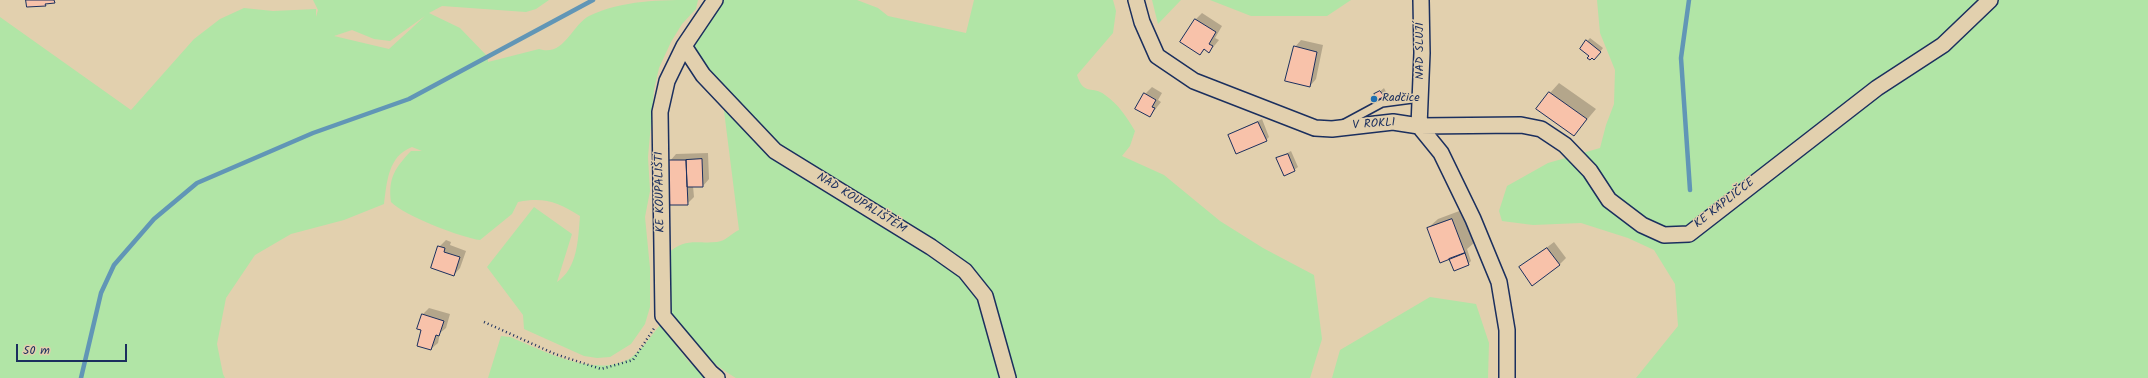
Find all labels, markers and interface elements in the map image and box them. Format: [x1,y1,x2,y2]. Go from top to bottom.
street label: NAD SLUJÍ [1414,22,1428,80]
place label: Radčice [1382,92,1420,106]
marker: Radčice [1369,94,1379,104]
street label: V ROKLI [1352,116,1396,134]
street label: KE KOUPALIŠTI [653,151,669,233]
street label: NAD KOUPALIŠTĚM [814,171,908,237]
street label: KE KAPLIČCE [1692,176,1758,232]
scale bar [18,336,129,362]
text: 50 m [23,341,50,360]

